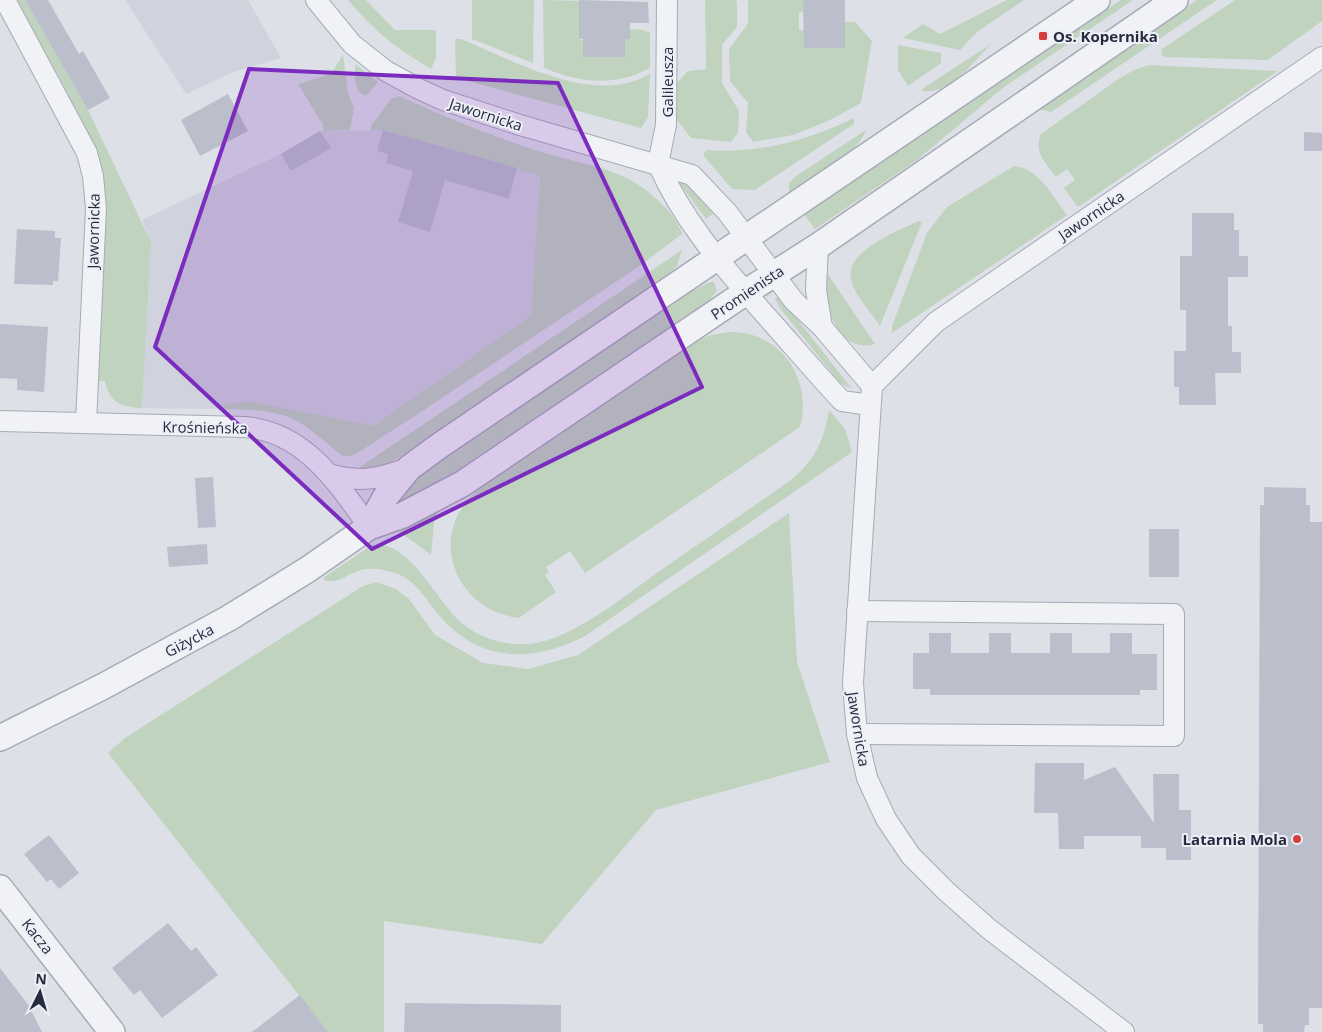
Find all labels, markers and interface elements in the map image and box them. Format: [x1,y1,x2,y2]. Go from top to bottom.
place label: Os. Kopernika [1053,26,1158,46]
marker: Os. Kopernika [1037,30,1049,42]
street label: Galileusza [657,47,677,117]
street label: Jawornicka [445,92,525,135]
street label: Jawornicka [1052,186,1128,246]
street label: Jawornicka [82,193,104,271]
street label: Promienista [707,260,787,324]
street label: Krośnieńska [162,416,248,438]
street label: Giżycka [161,619,217,661]
street label: Jawornicka [843,688,875,768]
place label: Latarnia Mola [1183,829,1287,849]
marker: Latarnia Mola [1291,833,1303,845]
street label: Kacza [18,914,58,958]
north arrow [15,967,65,1017]
text: N [35,969,48,989]

